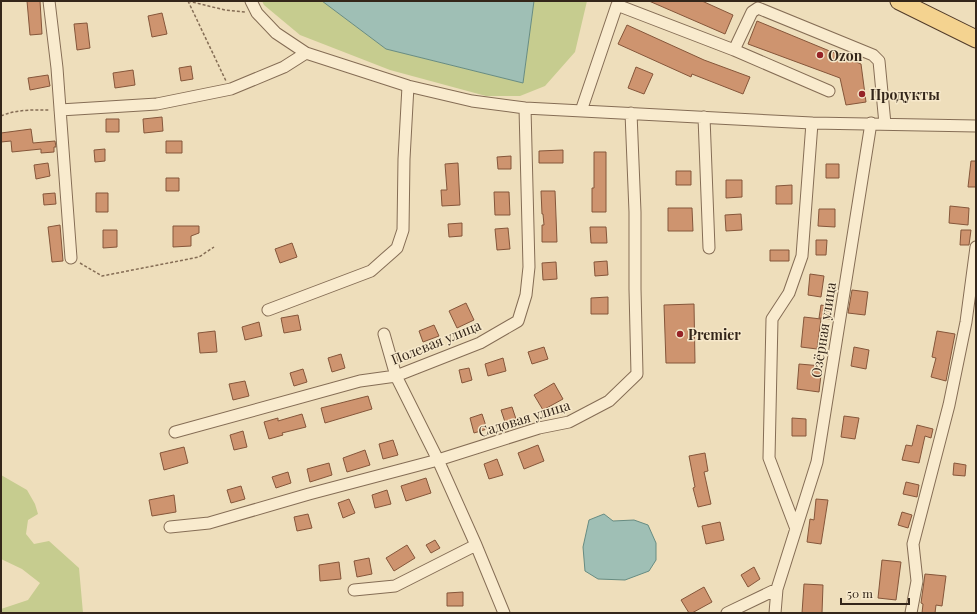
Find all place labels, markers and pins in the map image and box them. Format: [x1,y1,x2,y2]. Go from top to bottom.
place label: Ozon [828,46,863,65]
marker: Ozon [815,50,825,60]
place label: Продукты [870,85,940,104]
marker: Продукты [857,89,867,99]
place label: Premier [688,325,741,344]
marker: Premier [675,329,685,339]

